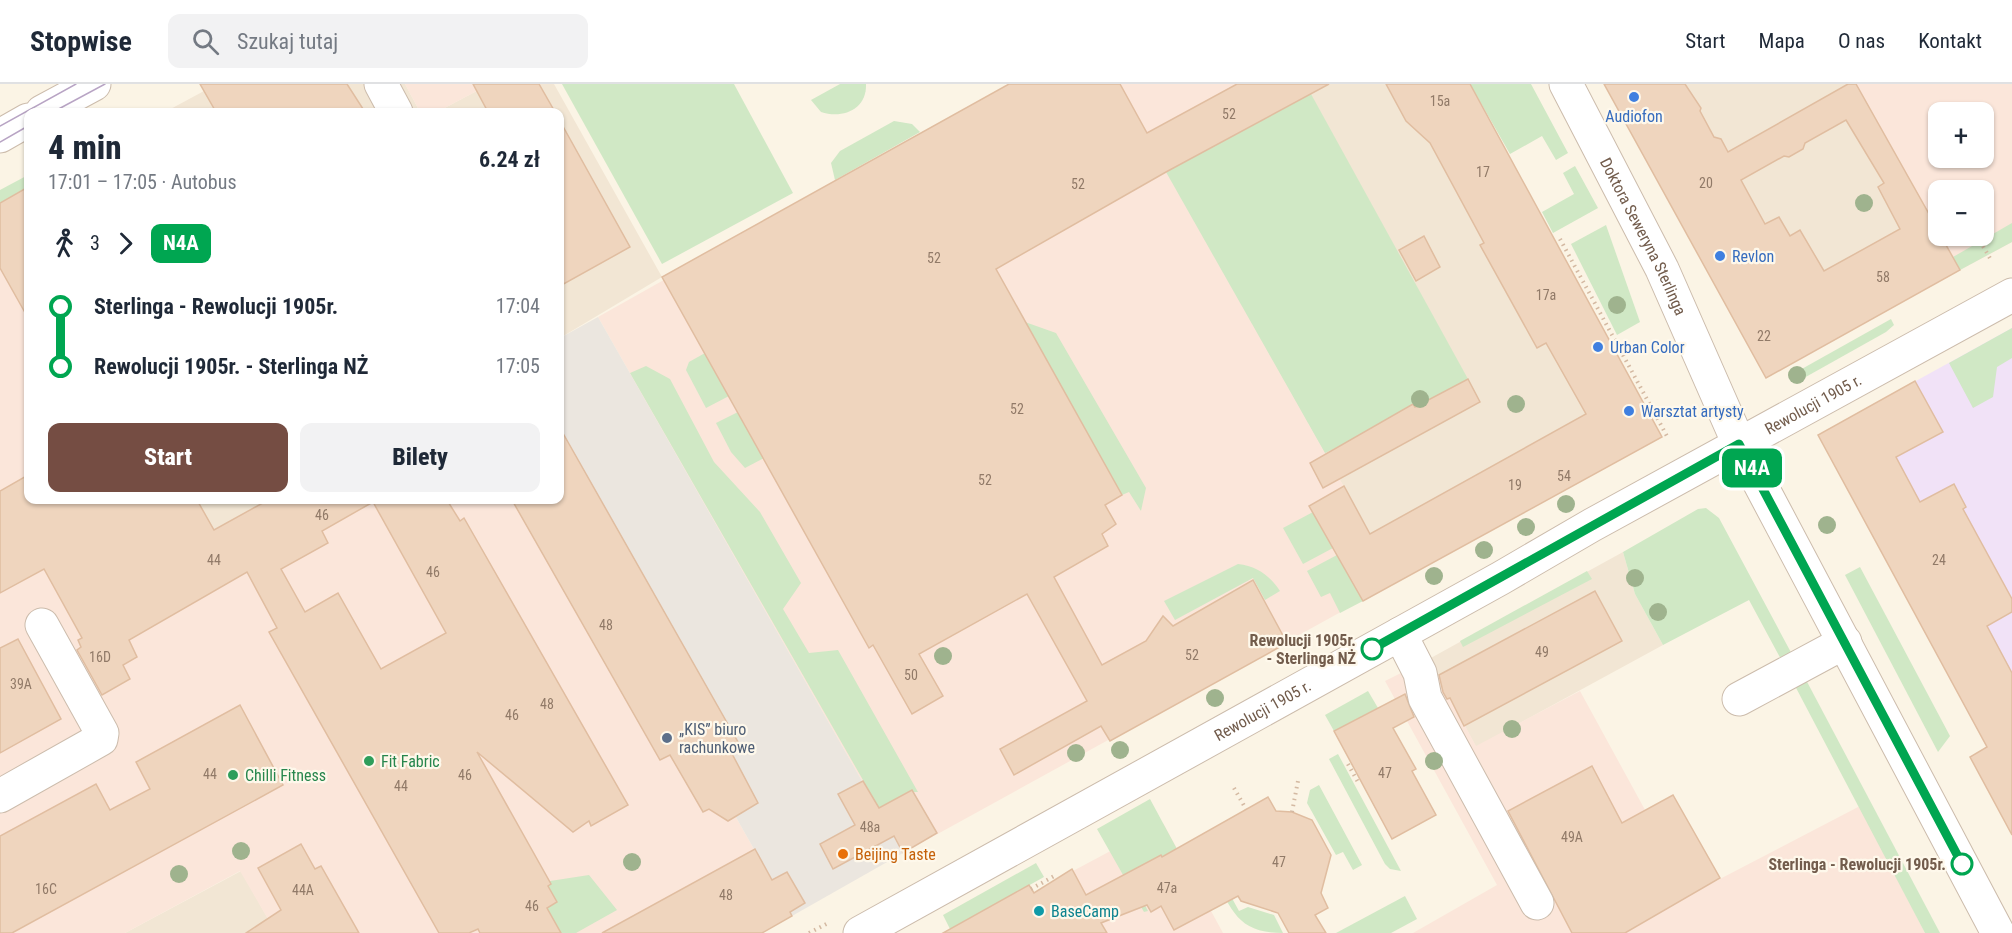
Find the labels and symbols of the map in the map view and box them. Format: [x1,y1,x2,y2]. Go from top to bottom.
marker: Audiofon [1627,90,1641,104]
house number: 15a [1430,93,1450,109]
house number: 52 [1222,106,1236,122]
place label: Audiofon [1605,107,1663,126]
street label: Doktora Seweryna Sterlinga [1596,154,1691,318]
house number: 17 [1476,164,1490,180]
house number: 20 [1699,175,1713,191]
house number: 52 [1071,176,1085,192]
place label: Revlon [1732,247,1774,266]
marker: Revlon [1713,249,1727,263]
house number: 52 [927,250,941,266]
house number: 58 [1876,269,1890,285]
house number: 17a [1536,287,1556,303]
house number: 22 [1757,328,1771,344]
place label: Urban Color [1610,338,1685,357]
marker: Urban Color [1591,340,1605,354]
street label: Rewolucji 1905 r. [1761,370,1865,438]
house number: 52 [1010,401,1024,417]
place label: Warsztat artysty [1641,402,1744,421]
marker: Warsztat artysty [1622,404,1636,418]
line badge: N4A [1718,448,1786,488]
house number: 54 [1557,468,1571,484]
house number: 52 [978,472,992,488]
house number: 19 [1508,477,1522,493]
house number: 46 [315,507,329,523]
house number: 44 [207,552,221,568]
house number: 24 [1932,552,1946,568]
house number: 46 [426,564,440,580]
house number: 48 [599,617,613,633]
place label: Rewolucji 1905r. - Sterlinga NŻ [1250,631,1356,668]
marker: Rewolucji 1905r. - Sterlinga NŻ [1361,638,1383,660]
house number: 49 [1535,644,1549,660]
house number: 52 [1185,647,1199,663]
house number: 16D [89,649,111,665]
house number: 50 [904,667,918,683]
house number: 39A [10,676,32,692]
street label: Rewolucji 1905 r. [1211,676,1314,745]
house number: 48 [540,696,554,712]
house number: 46 [505,707,519,723]
place label: „KIS” biuro rachunkowe [679,720,755,757]
marker: „KIS” biuro rachunkowe [660,731,674,745]
place label: Fit Fabric [381,752,440,771]
marker: Fit Fabric [362,754,376,768]
house number: 47 [1378,765,1392,781]
house number: 44 [203,766,217,782]
place label: Chilli Fitness [245,766,326,785]
house number: 46 [458,767,472,783]
marker: Chilli Fitness [226,768,240,782]
house number: 44 [394,778,408,794]
house number: 48a [860,819,880,835]
house number: 49A [1561,829,1583,845]
place label: Beijing Taste [855,845,936,864]
marker: Beijing Taste [836,847,850,861]
marker: Sterlinga - Rewolucji 1905r. [1951,853,1973,875]
house number: 47 [1272,854,1286,870]
place label: Sterlinga - Rewolucji 1905r. [1768,855,1946,874]
house number: 47a [1157,880,1177,896]
house number: 16C [35,881,57,897]
house number: 44A [292,882,314,898]
house number: 48 [719,887,733,903]
house number: 46 [525,898,539,914]
place label: BaseCamp [1051,902,1119,921]
marker: BaseCamp [1032,904,1046,918]

